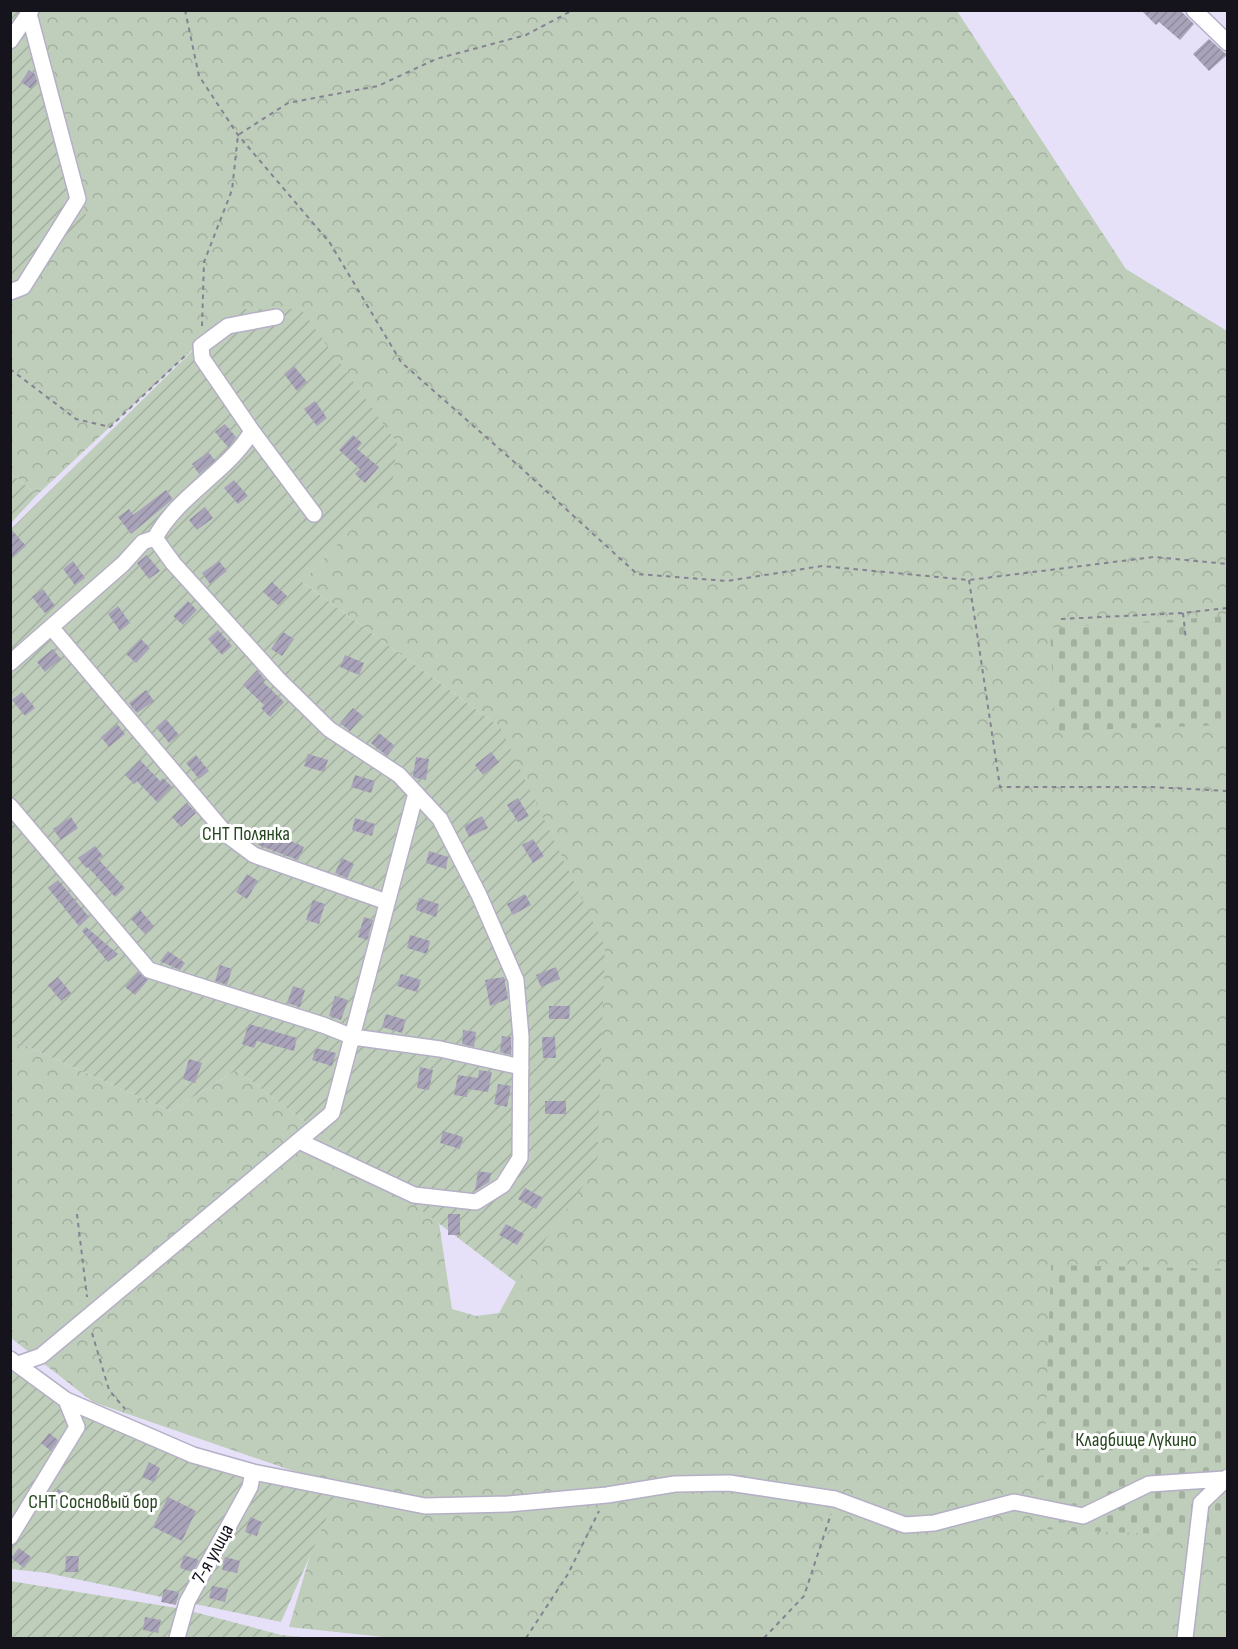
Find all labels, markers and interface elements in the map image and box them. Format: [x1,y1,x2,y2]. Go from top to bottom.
park label: СНТ Полянка [202,822,290,846]
park label: Кладбище Лукино [1075,1428,1197,1452]
park label: СНТ Сосновый бор [28,1490,158,1514]
street label: 7-я улица [187,1520,239,1588]

